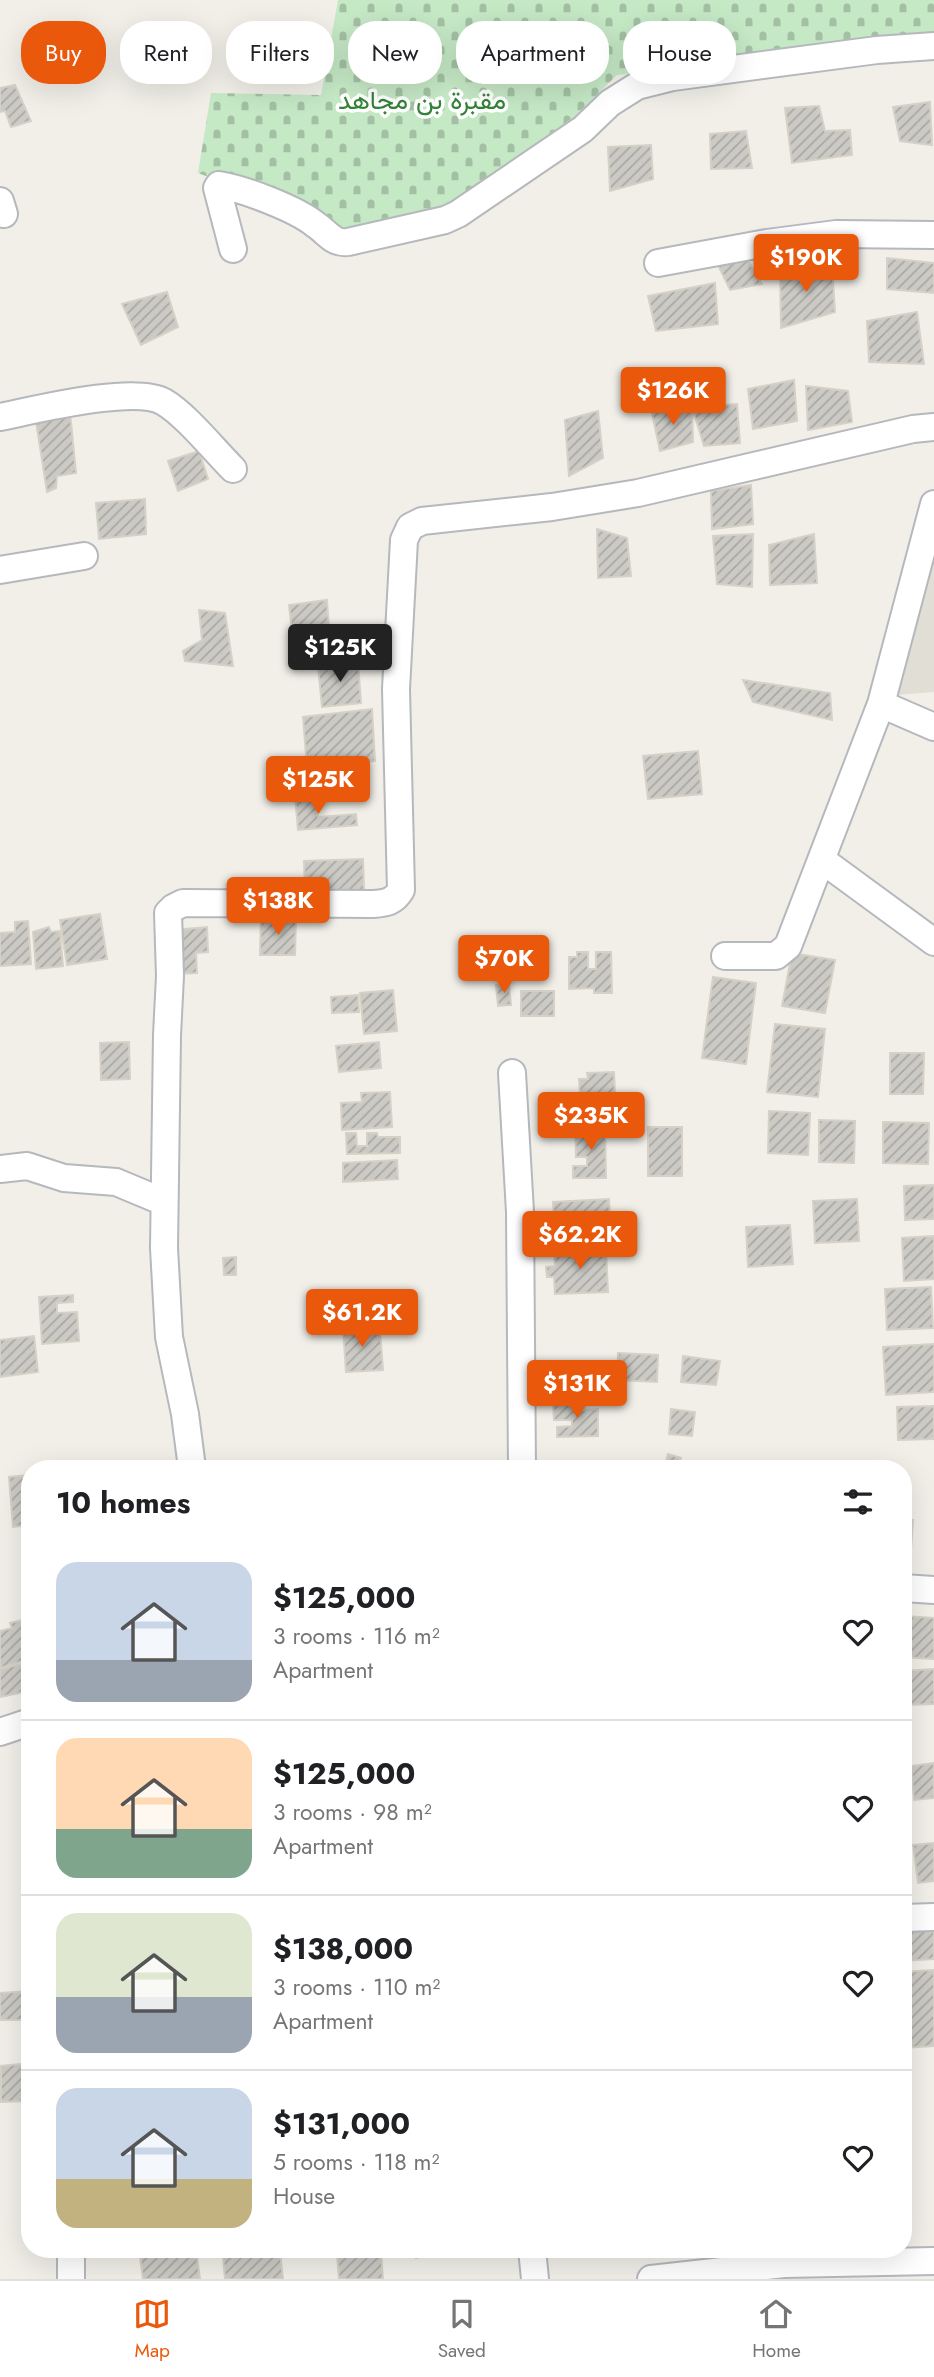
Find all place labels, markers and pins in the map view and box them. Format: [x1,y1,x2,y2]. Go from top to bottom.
pin: $190K [757,234,855,294]
pin: $126K [624,368,722,427]
pin: $125K [291,624,389,684]
pin: $125K [269,756,367,816]
pin: $138K [229,878,327,937]
pin: $70K [463,936,545,995]
pin: $235K [542,1092,640,1152]
pin: $62.2K [523,1212,637,1271]
pin: $61.2K [305,1290,419,1349]
pin: $131K [528,1360,626,1420]

